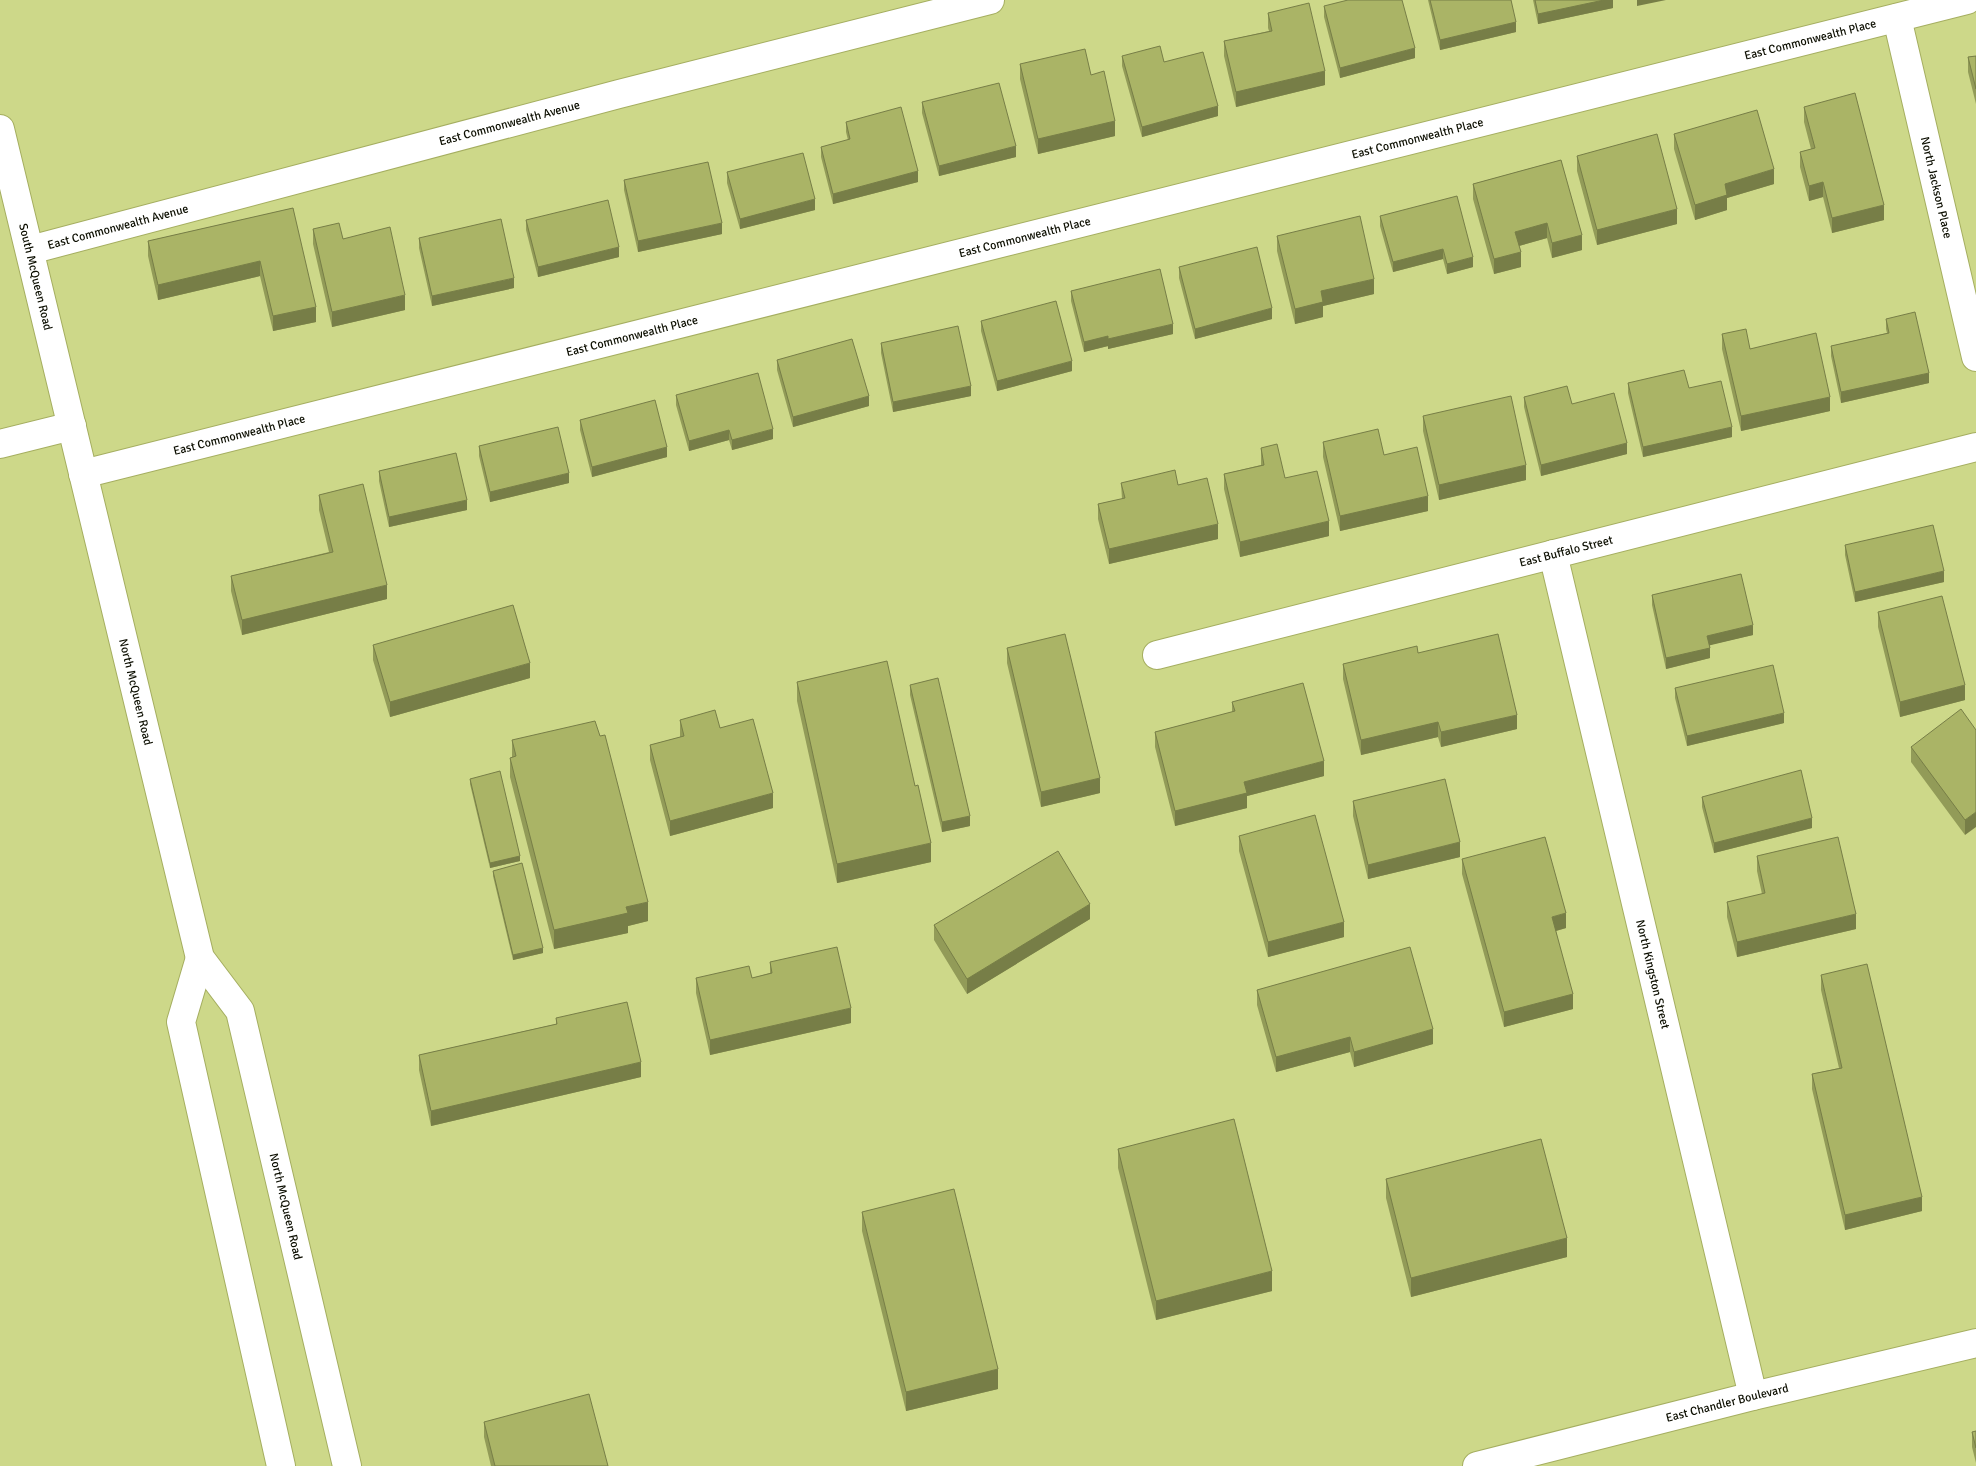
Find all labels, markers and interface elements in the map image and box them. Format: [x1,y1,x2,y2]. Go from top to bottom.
street label: East Commonwealth Place [1743,16,1878,63]
street label: East Commonwealth Avenue [437,97,581,149]
street label: East Commonwealth Place [1350,114,1485,162]
street label: North Jackson Place [1917,135,1956,240]
street label: East Commonwealth Avenue [46,201,190,253]
street label: East Commonwealth Place [957,213,1092,261]
street label: South McQueen Road [16,222,56,332]
street label: East Commonwealth Place [564,312,699,360]
street label: East Commonwealth Place [172,411,307,459]
street label: East Buffalo Street [1518,532,1614,570]
street label: North McQueen Road [116,637,156,747]
street label: North Kingston Street [1633,918,1673,1030]
street label: North McQueen Road [266,1152,306,1261]
street label: East Chandler Boulevard [1664,1380,1790,1425]

